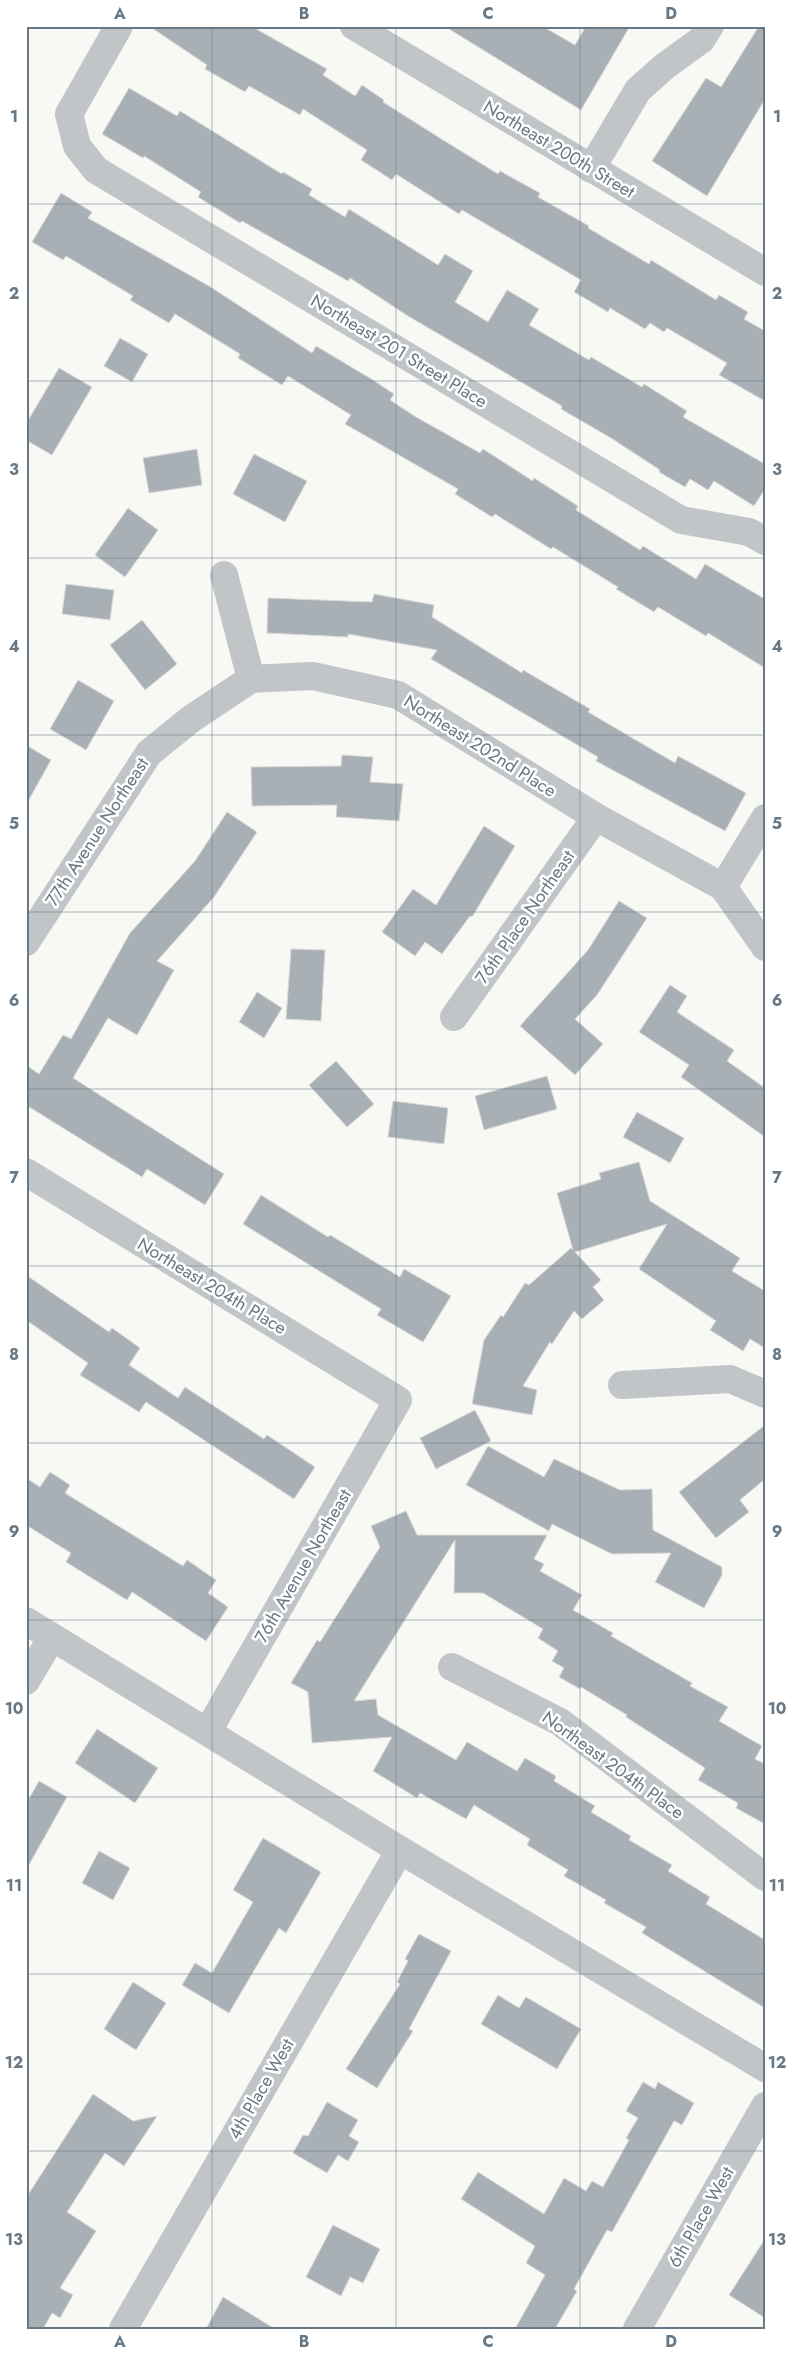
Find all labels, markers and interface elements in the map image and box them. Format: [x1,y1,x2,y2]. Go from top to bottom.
text: A [113,2,126,25]
text: B [299,2,309,25]
text: C [482,2,494,25]
text: D [665,2,677,25]
street label: Northeast 200th Street [478,93,640,205]
text: 1 [10,105,18,128]
text: 1 [773,105,781,128]
text: 2 [9,282,19,305]
text: 2 [772,282,782,305]
street label: Northeast 201 Street Place [306,288,492,414]
text: 3 [9,458,19,481]
text: 3 [772,458,782,481]
text: 4 [8,635,20,658]
text: 4 [771,635,783,658]
street label: Northeast 202nd Place [399,688,561,804]
street label: 77th Avenue Northeast [39,752,155,912]
text: 5 [9,812,19,835]
text: 5 [772,812,782,835]
street label: 76th Place Northeast [469,844,581,989]
text: 6 [9,989,19,1012]
text: 6 [772,989,782,1012]
text: 7 [9,1166,19,1189]
text: 7 [772,1166,782,1189]
street label: Northeast 204th Place [132,1231,292,1341]
text: 8 [9,1343,19,1366]
text: 8 [772,1343,782,1366]
street label: 76th Avenue Northeast [248,1484,358,1648]
text: 9 [9,1520,19,1543]
text: 9 [772,1520,782,1543]
text: 10 [5,1697,23,1720]
text: 10 [768,1697,786,1720]
street label: Northeast 204th Place [537,1705,689,1825]
text: 11 [6,1874,22,1897]
text: 11 [769,1874,785,1897]
street label: 4th Place West [222,2033,301,2144]
text: 12 [5,2051,23,2074]
text: 12 [768,2051,786,2074]
street label: 6th Place West [662,2161,741,2272]
text: 13 [5,2228,23,2251]
text: 13 [768,2228,786,2251]
text: A [113,2330,126,2353]
text: B [299,2330,309,2353]
text: C [482,2330,494,2353]
text: D [665,2330,677,2353]

